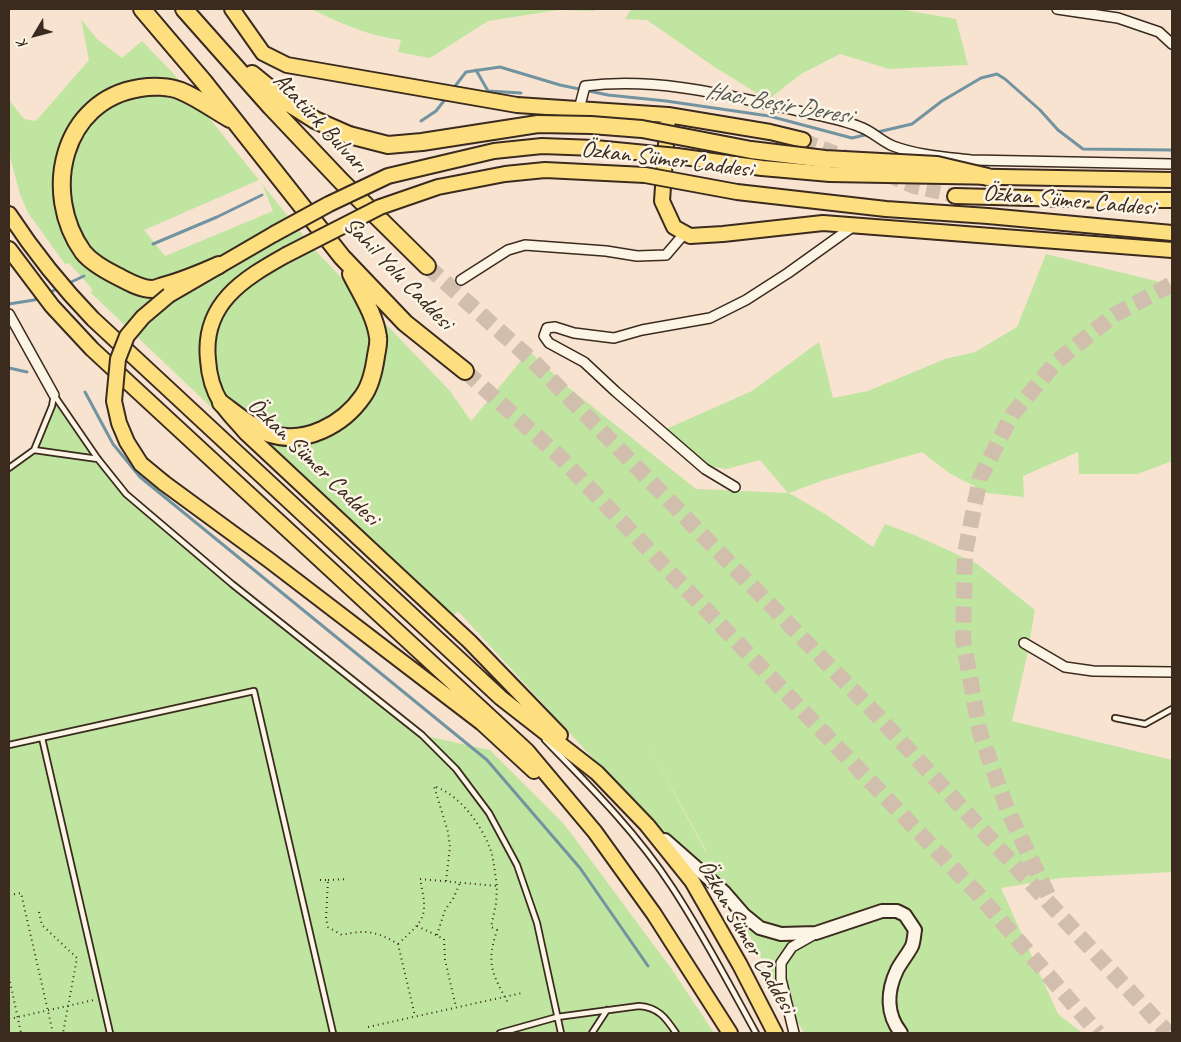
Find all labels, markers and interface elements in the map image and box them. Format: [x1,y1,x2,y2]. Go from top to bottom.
north arrow [10,10,60,60]
text: K [14,36,32,52]
street label: Atatürk Bulvarı [266,67,374,179]
water label: Hacı Beşir Deresi [703,76,853,132]
street label: Özkan Sümer Caddesi [580,135,754,185]
street label: Özkan Sümer Caddesi [982,179,1156,223]
street label: Sahil Yolu Caddesi [337,211,459,337]
street label: Özkan Sümer Caddesi [241,392,385,532]
street label: Özkan Sümer Caddesi [690,855,802,1019]

